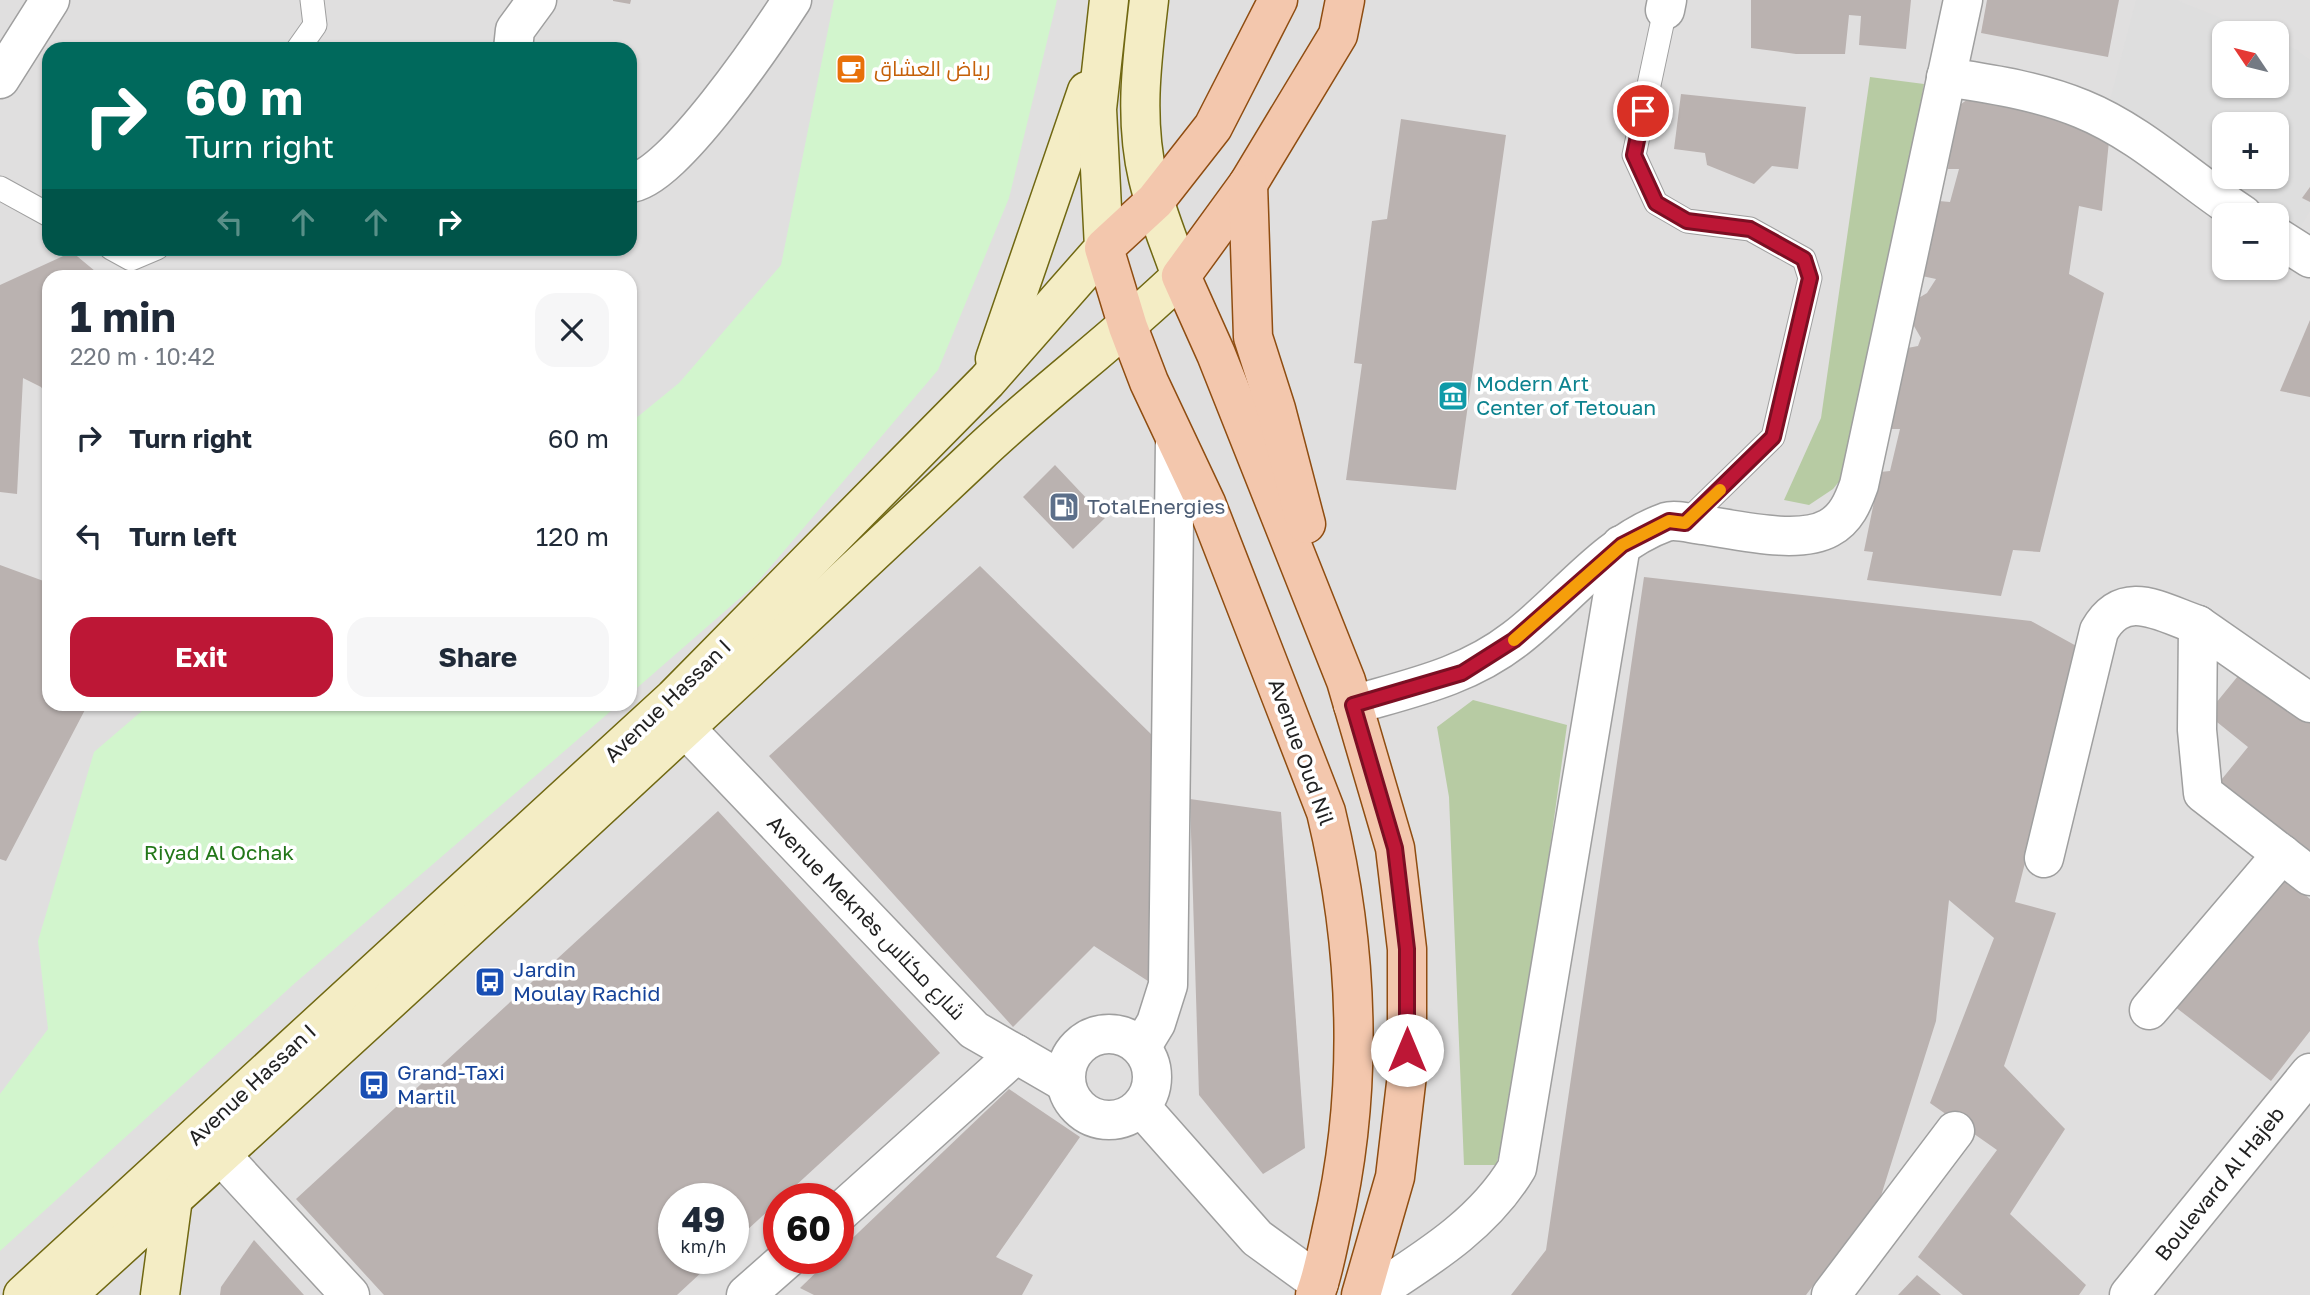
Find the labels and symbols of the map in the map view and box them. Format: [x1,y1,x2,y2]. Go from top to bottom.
north arrow [2212,21,2289,98]
cafe icon: رياض العشاق [834,52,868,86]
place label: رياض العشاق [874,55,990,82]
pin [1613,81,1673,141]
place label: Modern Art Center of Tetouan [1476,370,1656,420]
museum icon: Modern Art Center of Tetouan [1436,379,1470,413]
fuel station icon: TotalEnergies [1047,490,1081,524]
place label: TotalEnergies [1087,493,1225,519]
street label: Avenue Hassan I [599,633,736,767]
street label: Avenue Oud Nil [1263,675,1341,829]
street label: Avenue Meknès شارع مكناس [761,810,971,1026]
park label: Riyad Al Ochak [144,839,294,865]
place label: Jardin Moulay Rachid [513,956,660,1006]
bus stop icon: Jardin Moulay Rachid [473,965,507,999]
position arrow [1370,1013,1444,1087]
street label: Avenue Hassan I [182,1018,321,1150]
place label: Grand-Taxi Martil [397,1059,505,1109]
bus stop icon: Grand-Taxi Martil [357,1068,391,1102]
street label: Boulevard Al Hajeb [2149,1101,2289,1266]
speed limit sign: 60 [763,1183,854,1274]

